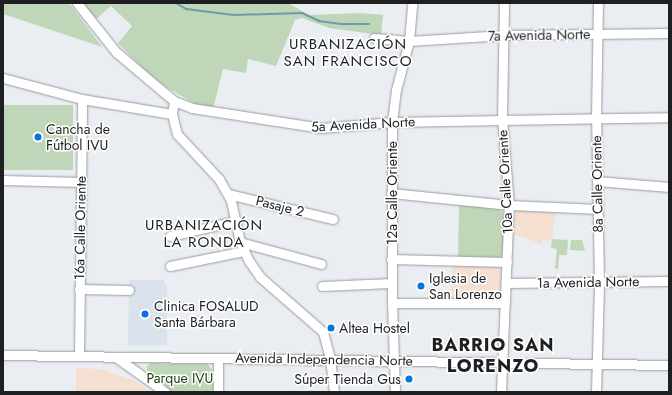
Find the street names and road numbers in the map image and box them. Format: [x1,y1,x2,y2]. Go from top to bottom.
street label: 7a Avenida Norte [488,26,590,44]
street label: 5a Avenida Norte [310,113,416,135]
street label: 10a Calle Oriente [494,129,516,235]
street label: 8a Calle Oriente [588,135,606,233]
street label: 12a Calle Oriente [384,141,400,245]
street label: 16a Calle Oriente [71,176,89,280]
street label: Pasaje 2 [254,192,306,220]
street label: 1a Avenida Norte [537,273,639,291]
street label: Avenida Independencia Norte [235,349,413,369]

